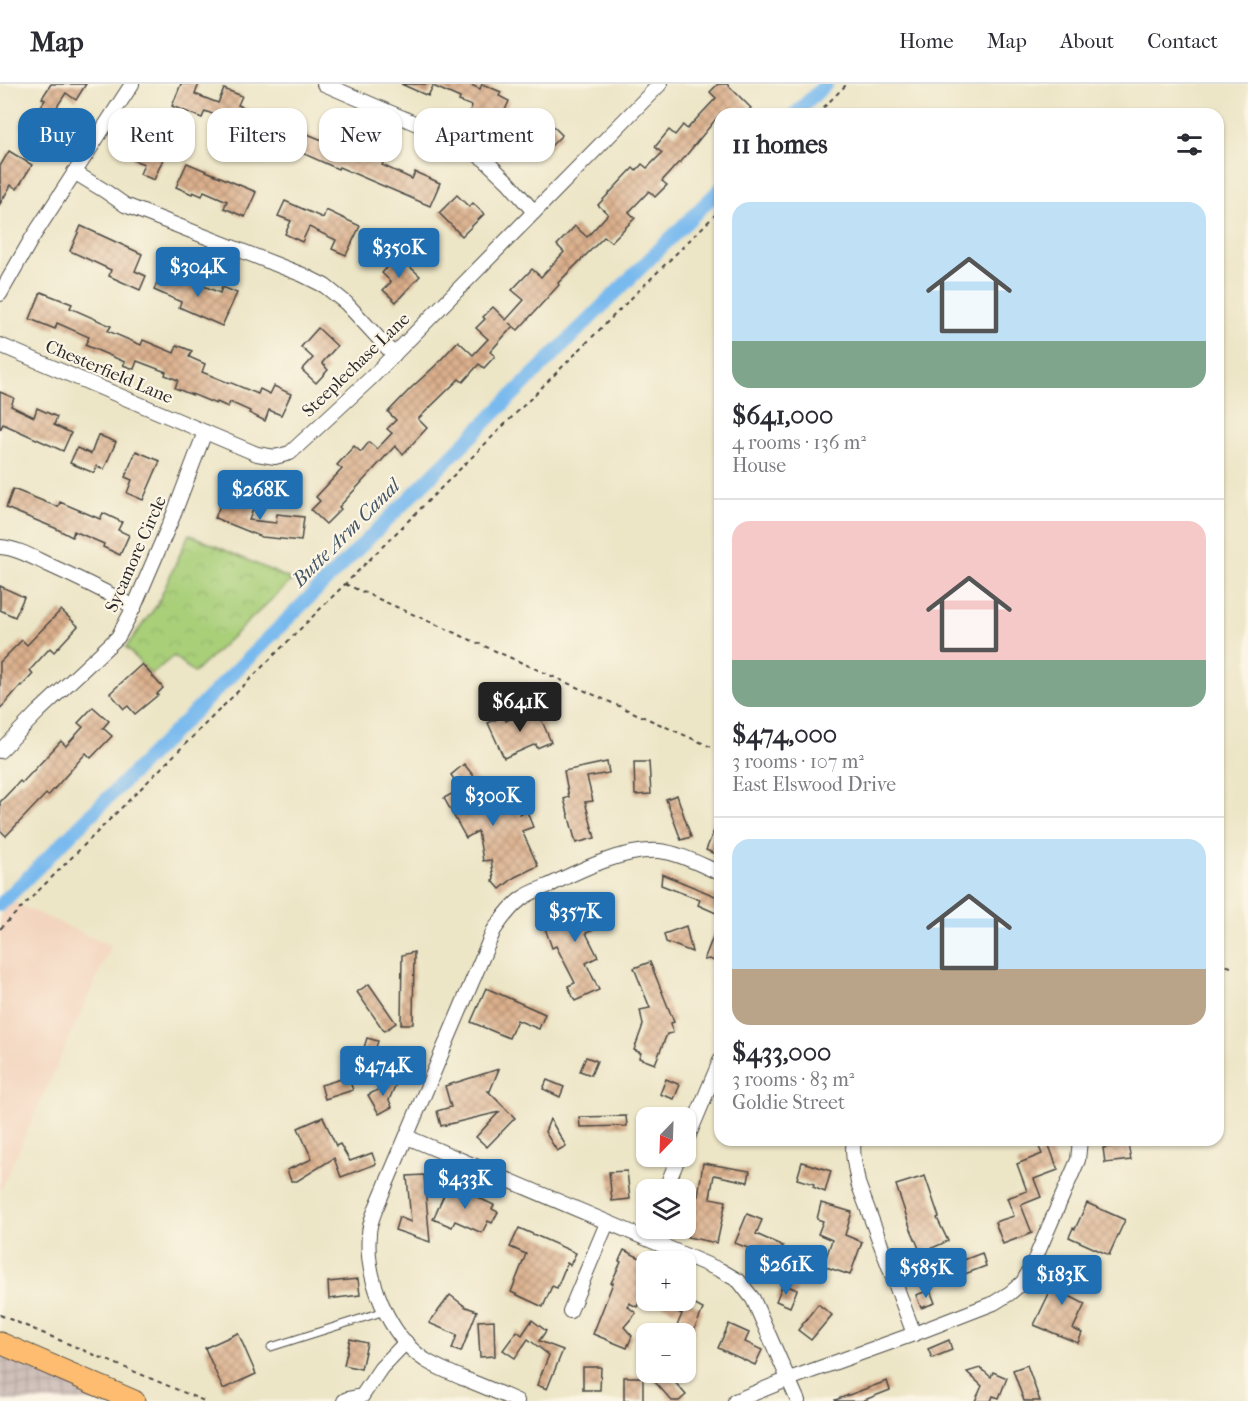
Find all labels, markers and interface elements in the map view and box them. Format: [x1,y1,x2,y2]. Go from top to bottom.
text: Map [30,25,84,58]
text: Home [899,29,954,53]
text: Map [987,29,1027,53]
text: About [1060,29,1114,53]
text: Contact [1147,29,1218,53]
chip: Buy [18,108,96,162]
chip: Rent [108,108,195,162]
chip: Filters [207,108,307,162]
chip: New [319,108,402,162]
chip: Apartment [414,108,555,162]
icon: filters [1173,128,1206,161]
text: 11 homes [732,129,828,160]
pin: $350K [357,228,441,279]
text: $350K [372,236,426,259]
icon: home [915,241,1023,349]
pin: $304K [156,247,240,298]
text: $304K [170,255,226,278]
street label: Steeplechase Lane [298,308,414,422]
street label: Chesterfield Lane [42,336,176,408]
text: $641,000 [732,400,833,431]
text: 4 rooms · 136 m² [732,431,866,454]
text: House [732,454,786,477]
pin: $268K [218,470,302,521]
water label: Butte Arm Canal [287,473,406,592]
text: $268K [232,478,288,501]
street label: Sycamore Circle [101,492,171,615]
icon: home [915,560,1023,668]
pin: $641K [478,682,562,733]
text: $641K [492,690,548,713]
text: $474,000 [732,719,837,750]
text: 3 rooms · 107 m² [732,750,864,773]
text: East Elswood Drive [732,773,896,796]
pin: $300K [451,776,535,827]
text: $300K [465,784,521,807]
icon: home [915,878,1023,986]
pin: $357K [533,892,617,943]
text: $357K [549,900,601,923]
text: $433,000 [732,1037,831,1068]
pin: $474K [341,1046,425,1097]
text: $474K [354,1054,412,1077]
text: 3 rooms · 83 m² [732,1068,855,1091]
text: Goldie Street [732,1091,845,1114]
north arrow [636,1107,696,1167]
map controls [636,1107,696,1383]
pin: $433K [423,1159,507,1210]
text: $433K [438,1167,492,1190]
button: layers [636,1179,696,1239]
pin: $261K [744,1245,828,1296]
pin: $585K [884,1248,968,1299]
button: + [636,1251,696,1311]
text: $261K [759,1253,813,1276]
pin: $183K [1020,1255,1104,1306]
text: $585K [900,1256,952,1279]
text: $183K [1037,1263,1087,1286]
button: − [636,1323,696,1383]

